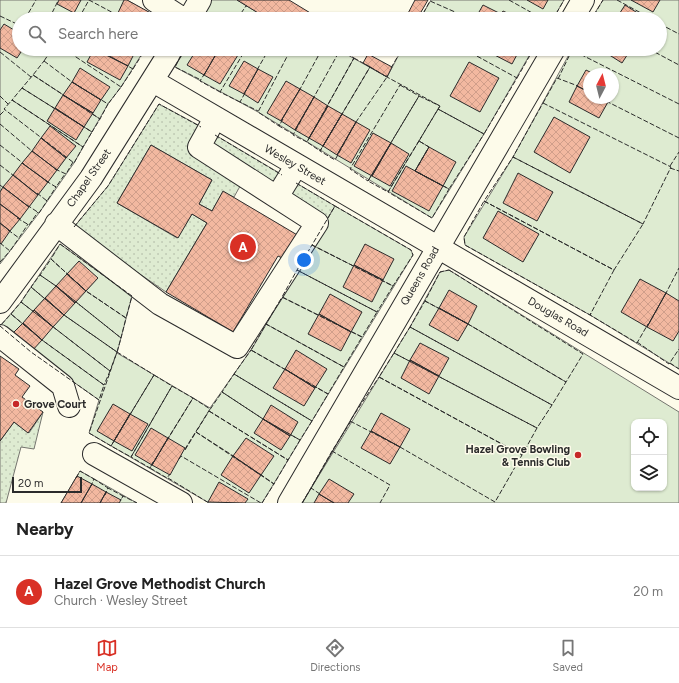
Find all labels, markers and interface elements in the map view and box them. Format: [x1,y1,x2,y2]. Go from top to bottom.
search box [12,12,667,56]
icon: search [26,23,48,45]
text: Search here [58,25,138,43]
north arrow [583,68,619,104]
street label: Wesley Street [262,142,328,188]
street label: Chapel Street [64,146,114,210]
pin: A [230,232,256,262]
street label: Queens Road [398,244,442,308]
your location [294,250,314,270]
street label: Douglas Road [525,294,591,340]
place label: Grove Court [24,398,87,411]
marker: Grove Court [11,399,21,409]
map controls [631,419,667,491]
button: locate [631,419,667,455]
place label: Hazel Grove Bowling & Tennis Club [466,443,570,469]
marker: Hazel Grove Bowling & Tennis Club [573,450,583,460]
button: layers [631,455,667,491]
scale bar [12,475,82,494]
text: 20 m [18,477,43,490]
text: Nearby [16,519,74,539]
text: Hazel Grove Methodist Church [54,575,265,593]
text: A [24,584,34,599]
text: 20 m [633,584,663,599]
text: Church · Wesley Street [54,593,188,608]
tab: Map [96,637,118,674]
tab: Directions [310,637,360,674]
tab: Saved [553,637,583,674]

